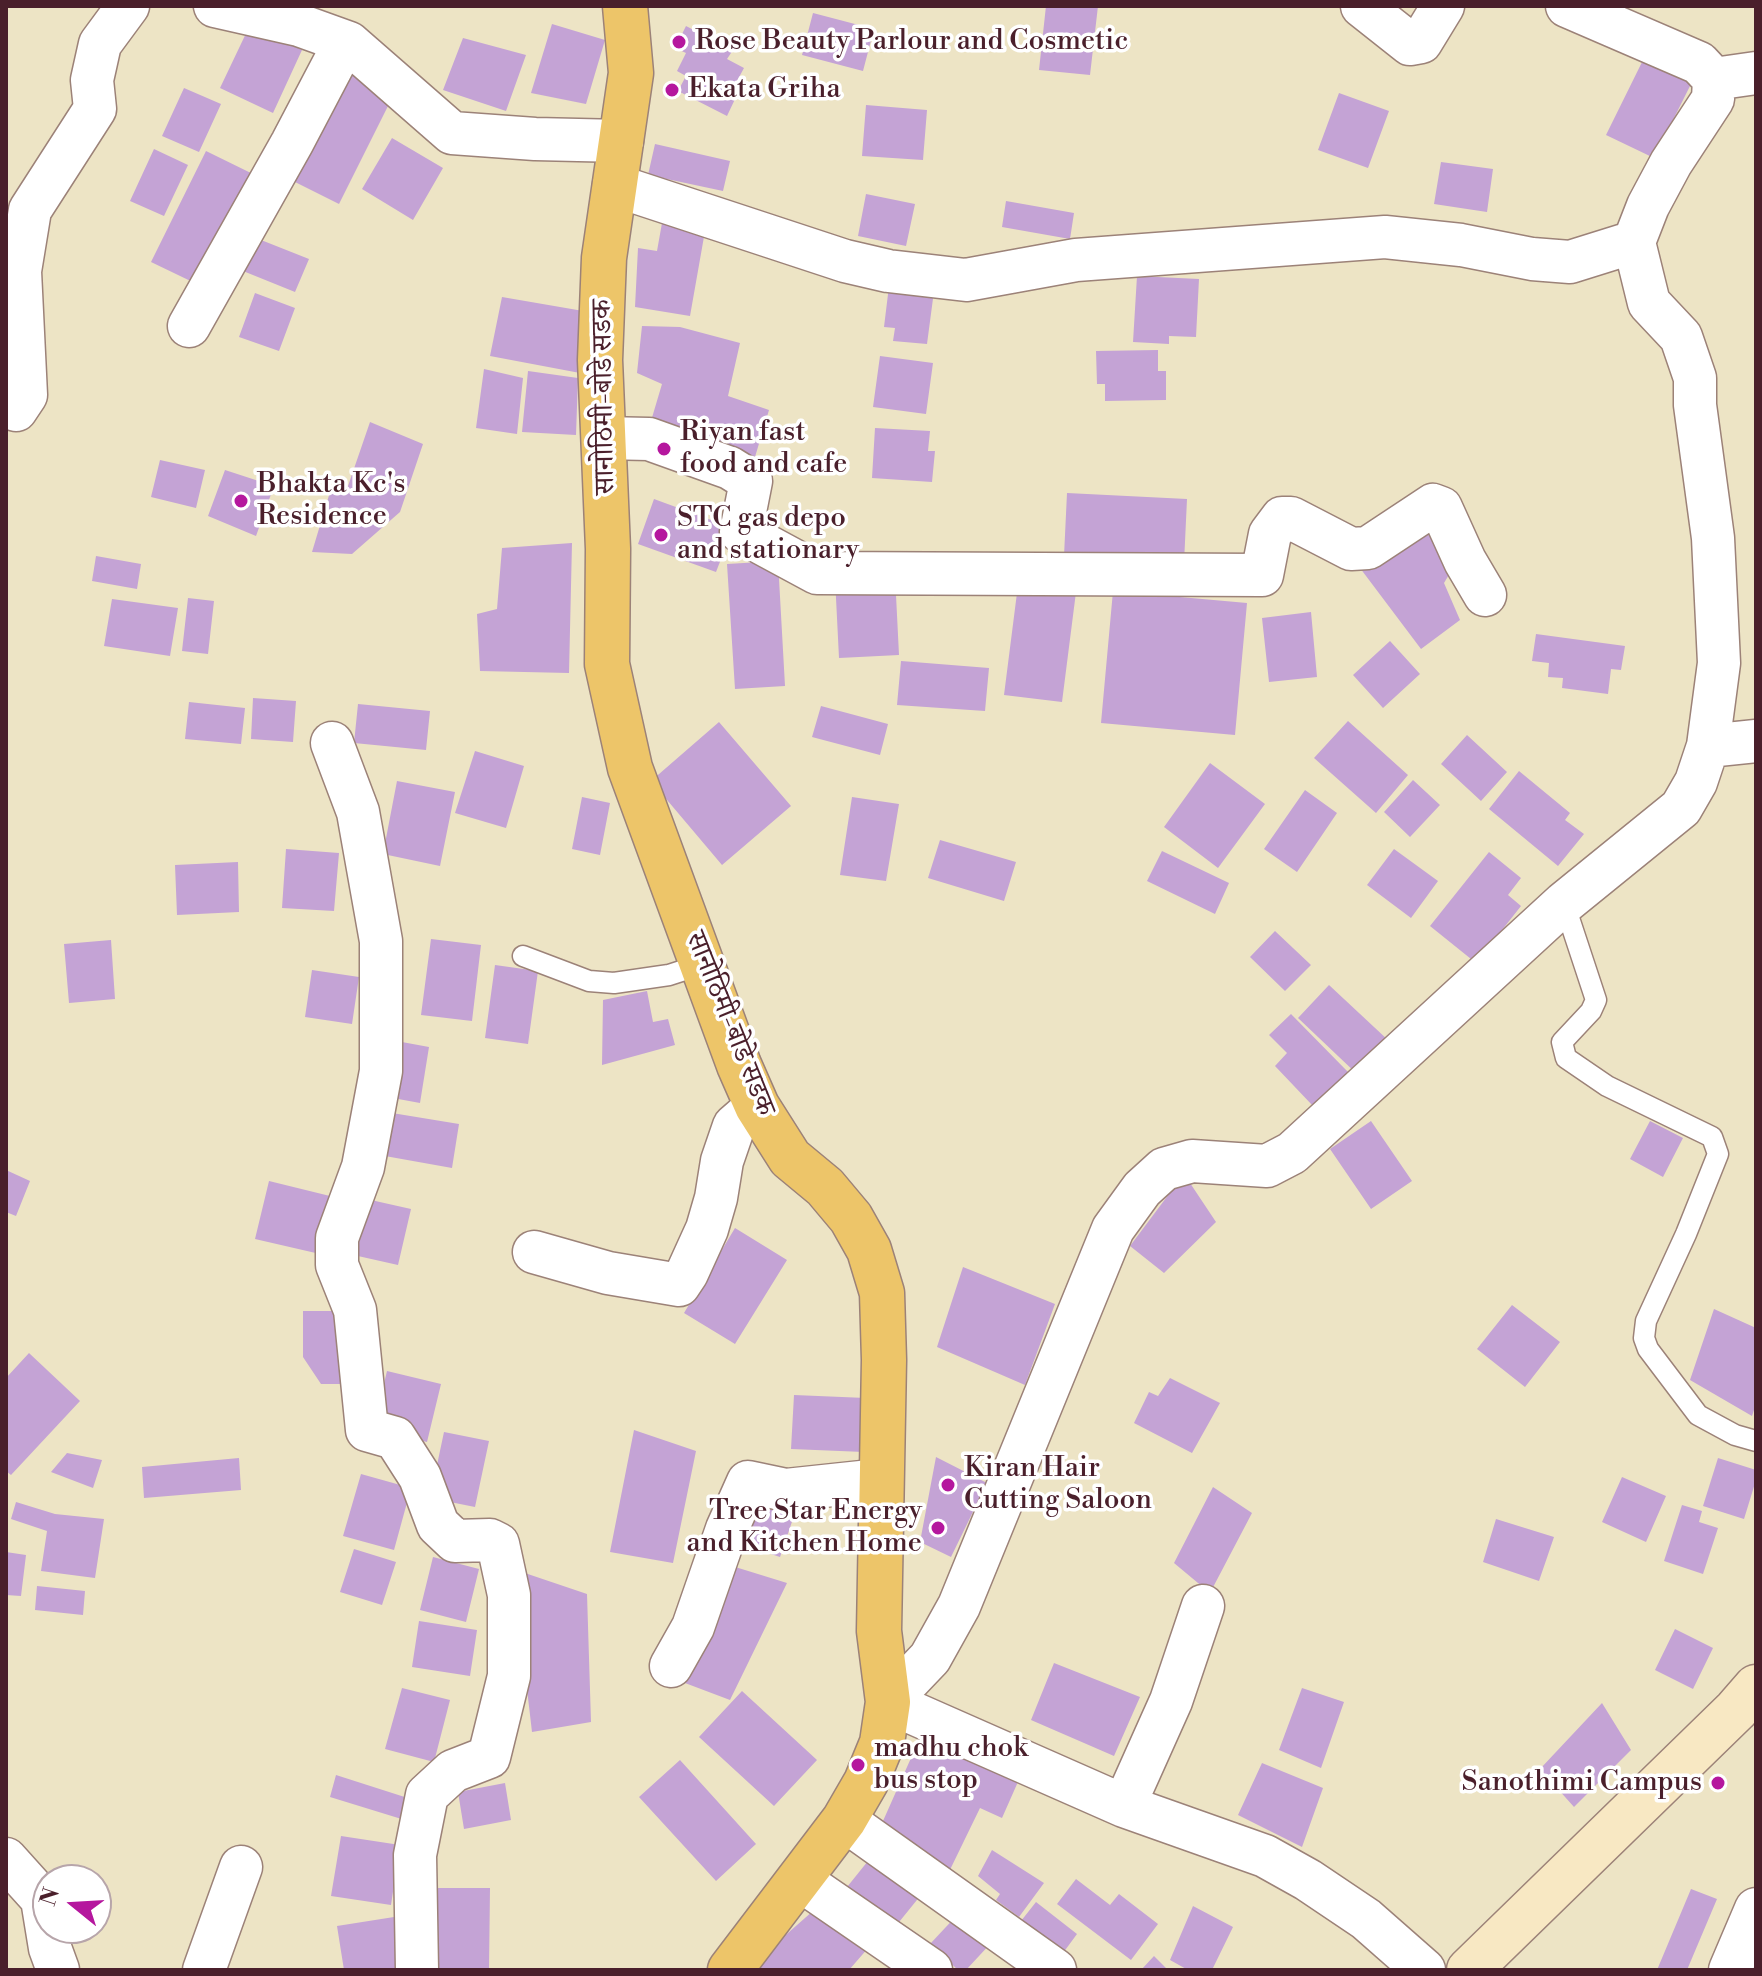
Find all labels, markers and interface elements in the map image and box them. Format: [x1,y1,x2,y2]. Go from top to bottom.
place label: Rose Beauty Parlour and Cosmetic [695,25,1128,59]
marker: Rose Beauty Parlour and Cosmetic [670,33,688,51]
place label: Ekata Griha [688,73,841,107]
marker: Ekata Griha [663,81,681,99]
street label: सानोठिमी-बोडे सडक [586,299,624,495]
place label: Riyan fast food and cafe [680,416,847,482]
marker: Riyan fast food and cafe [655,440,673,458]
place label: Bhakta Kc's Residence [257,468,406,534]
marker: Bhakta Kc's Residence [232,492,250,510]
place label: STC gas depo and stationary [677,502,859,568]
marker: STC gas depo and stationary [652,526,670,544]
street label: सानोठिमी-बोडे सडक [677,927,781,1121]
place label: Kiran Hair Cutting Saloon [964,1452,1152,1518]
marker: Kiran Hair Cutting Saloon [939,1476,957,1494]
place label: Tree Star Energy and Kitchen Home [687,1495,922,1561]
marker: Tree Star Energy and Kitchen Home [929,1519,947,1537]
place label: madhu chok bus stop [874,1732,1028,1798]
marker: madhu chok bus stop [849,1756,867,1774]
place label: Sanothimi Campus [1462,1766,1702,1800]
marker: Sanothimi Campus [1709,1774,1727,1792]
north arrow [32,1864,112,1944]
text: N [35,1885,66,1909]

